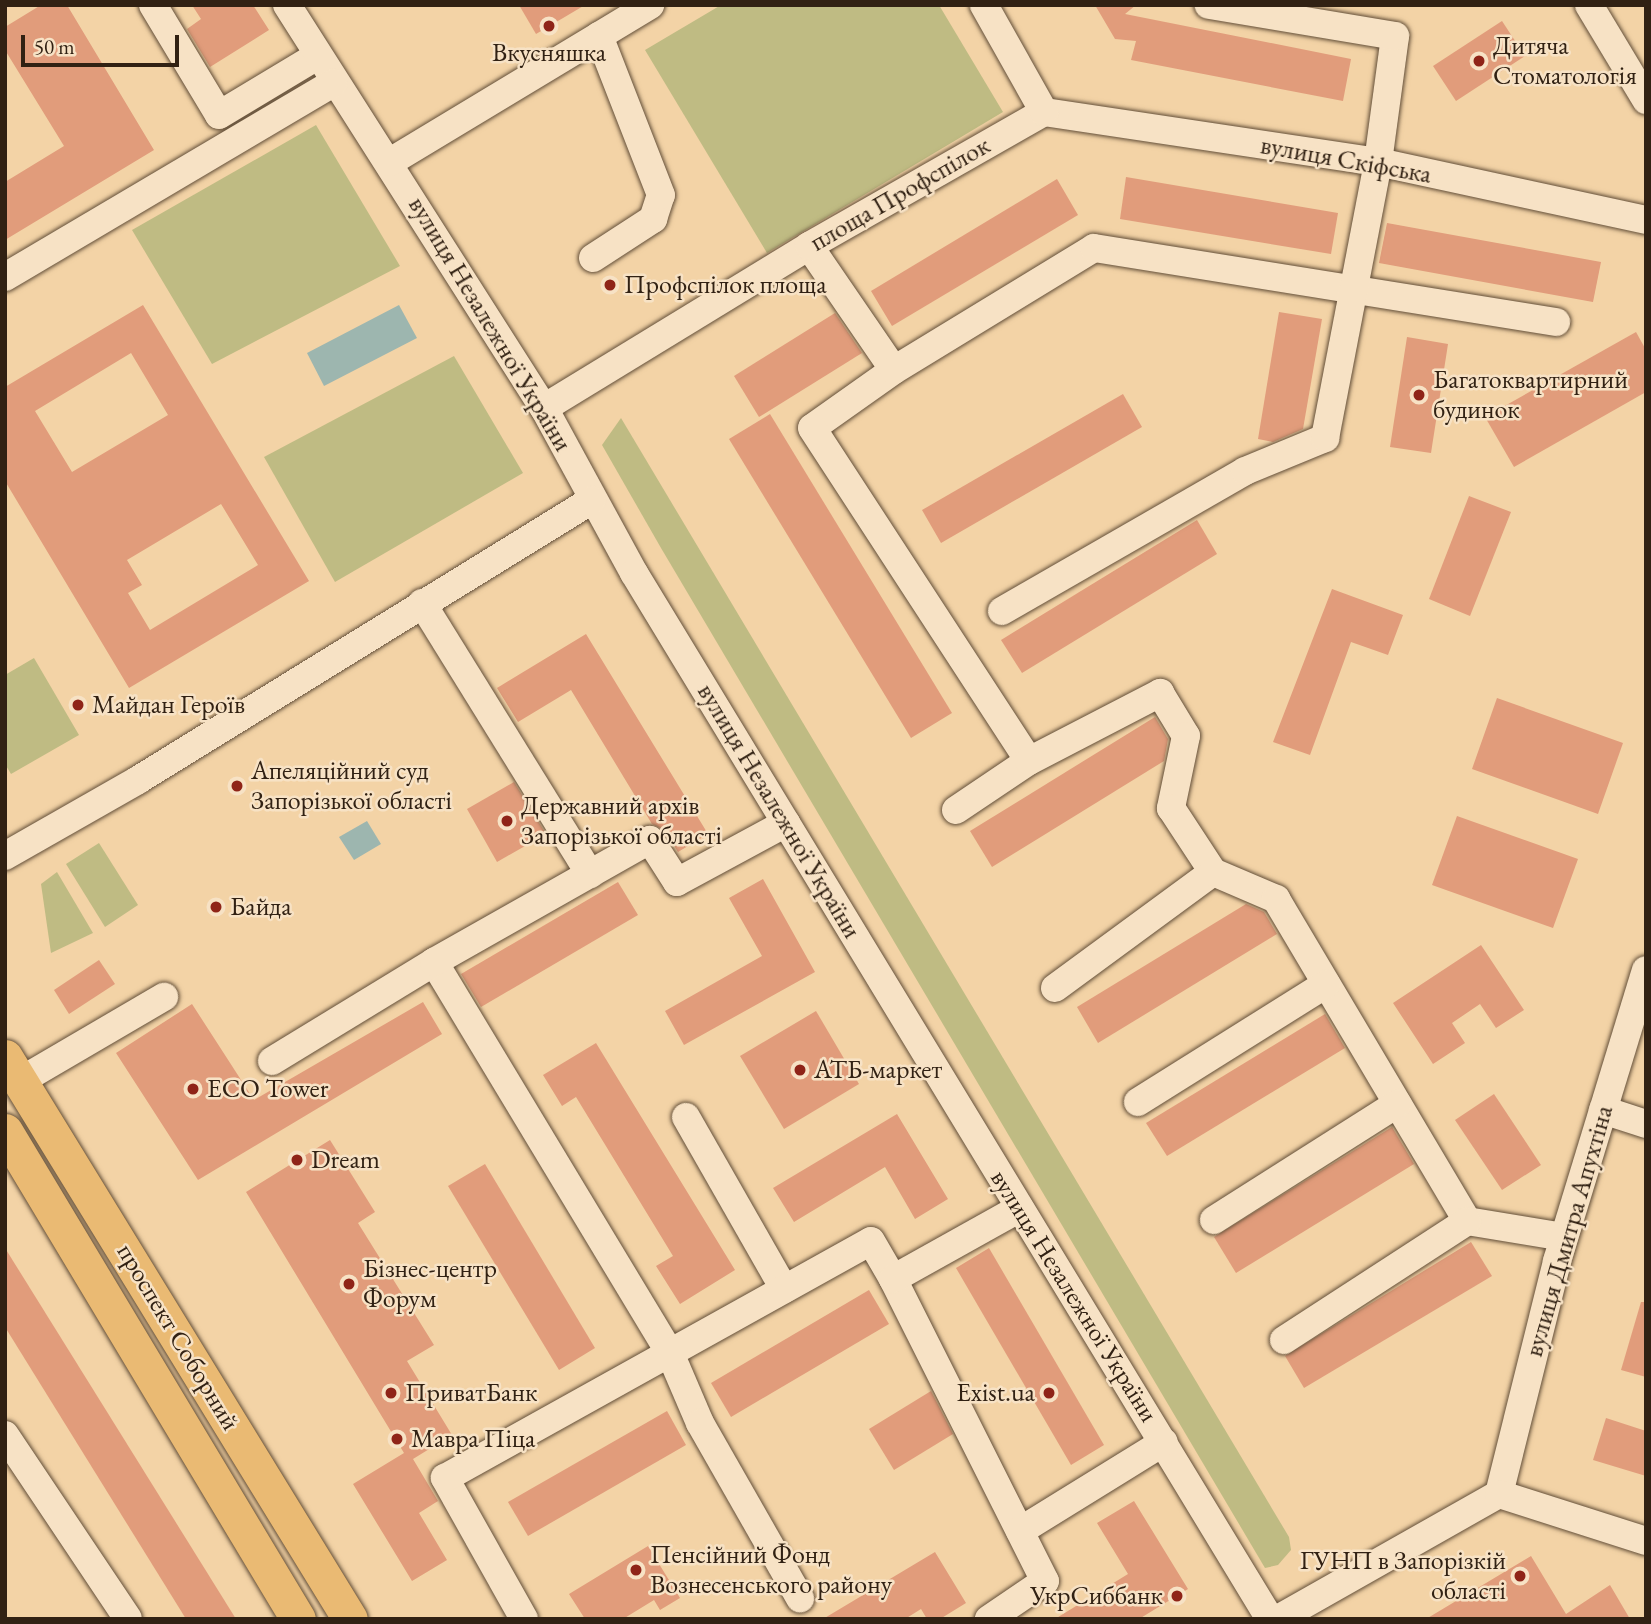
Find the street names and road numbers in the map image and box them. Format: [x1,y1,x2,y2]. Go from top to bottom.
street label: площа Профспілок [804,130,996,258]
street label: вулиця Скіфська [1258,130,1434,190]
street label: вулиця Незалежної України [402,191,578,457]
street label: вулиця Незалежної України [691,678,867,944]
street label: вулиця Дмитра Апухтіна [1518,1102,1620,1360]
street label: вулиця Незалежної України [984,1164,1164,1428]
street label: проспект Соборний [110,1238,246,1436]

